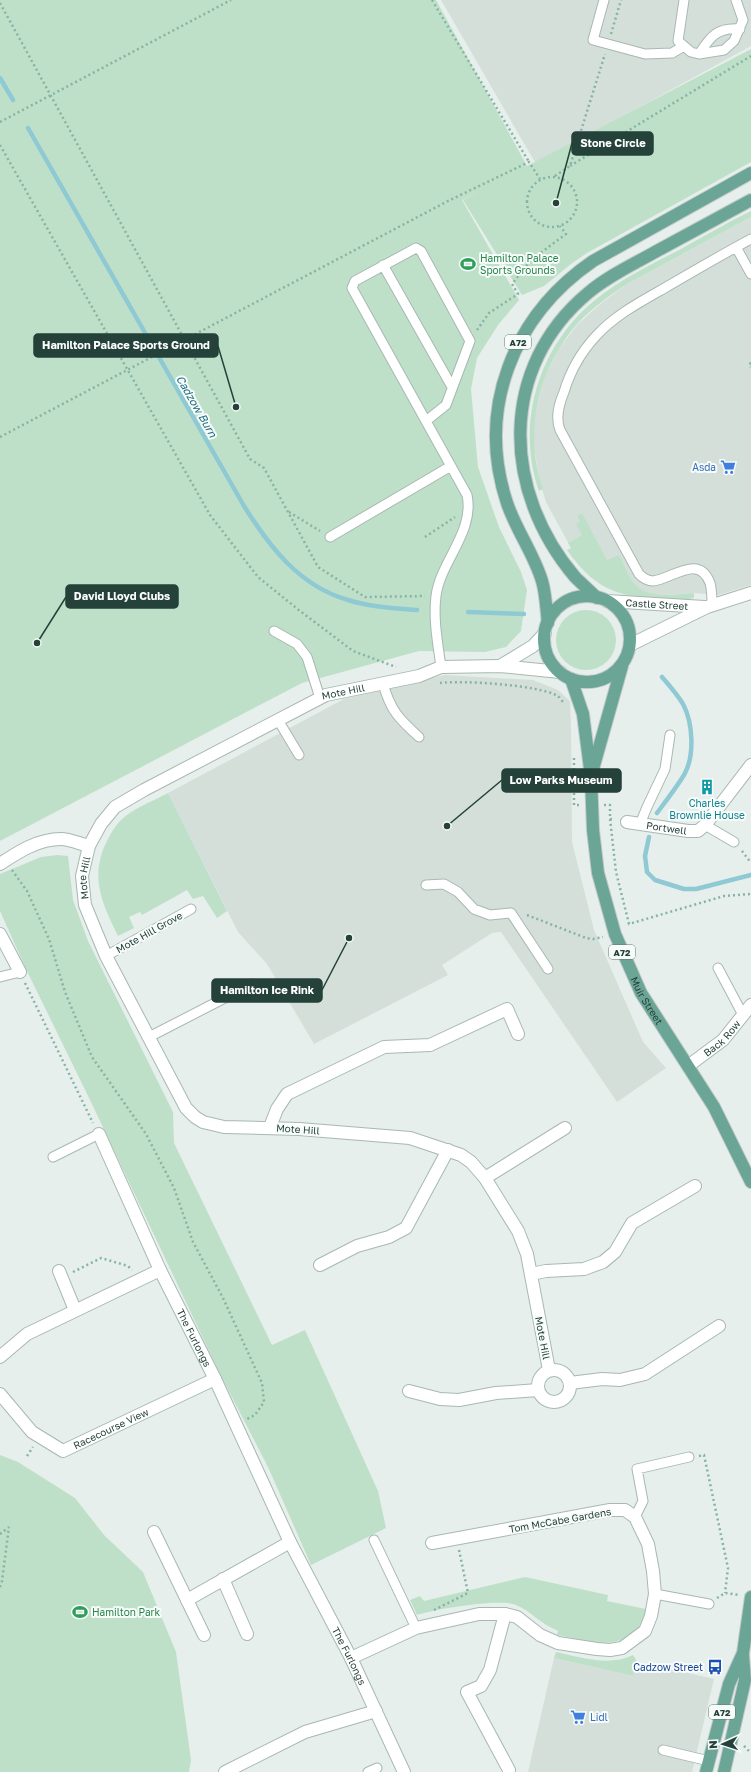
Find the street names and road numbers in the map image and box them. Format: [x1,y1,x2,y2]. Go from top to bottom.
road number: A72 [505,335,531,349]
street label: Castle Street [625,596,689,612]
street label: Mote Hill [321,681,366,702]
street label: Portwell [645,819,688,837]
street label: Mote Hill [76,855,92,900]
street label: Mote Hill Grove [114,909,184,955]
road number: A72 [609,945,635,959]
street label: Muir Street [629,975,666,1027]
street label: Back Row [701,1018,743,1058]
street label: Mote Hill [276,1121,320,1137]
street label: The Furlongs [175,1307,214,1369]
street label: Mote Hill [533,1315,553,1361]
street label: Racecourse View [71,1405,150,1451]
street label: Tom McCabe Gardens [508,1505,612,1535]
street label: The Furlongs [330,1625,369,1687]
road number: A72 [709,1705,735,1719]

